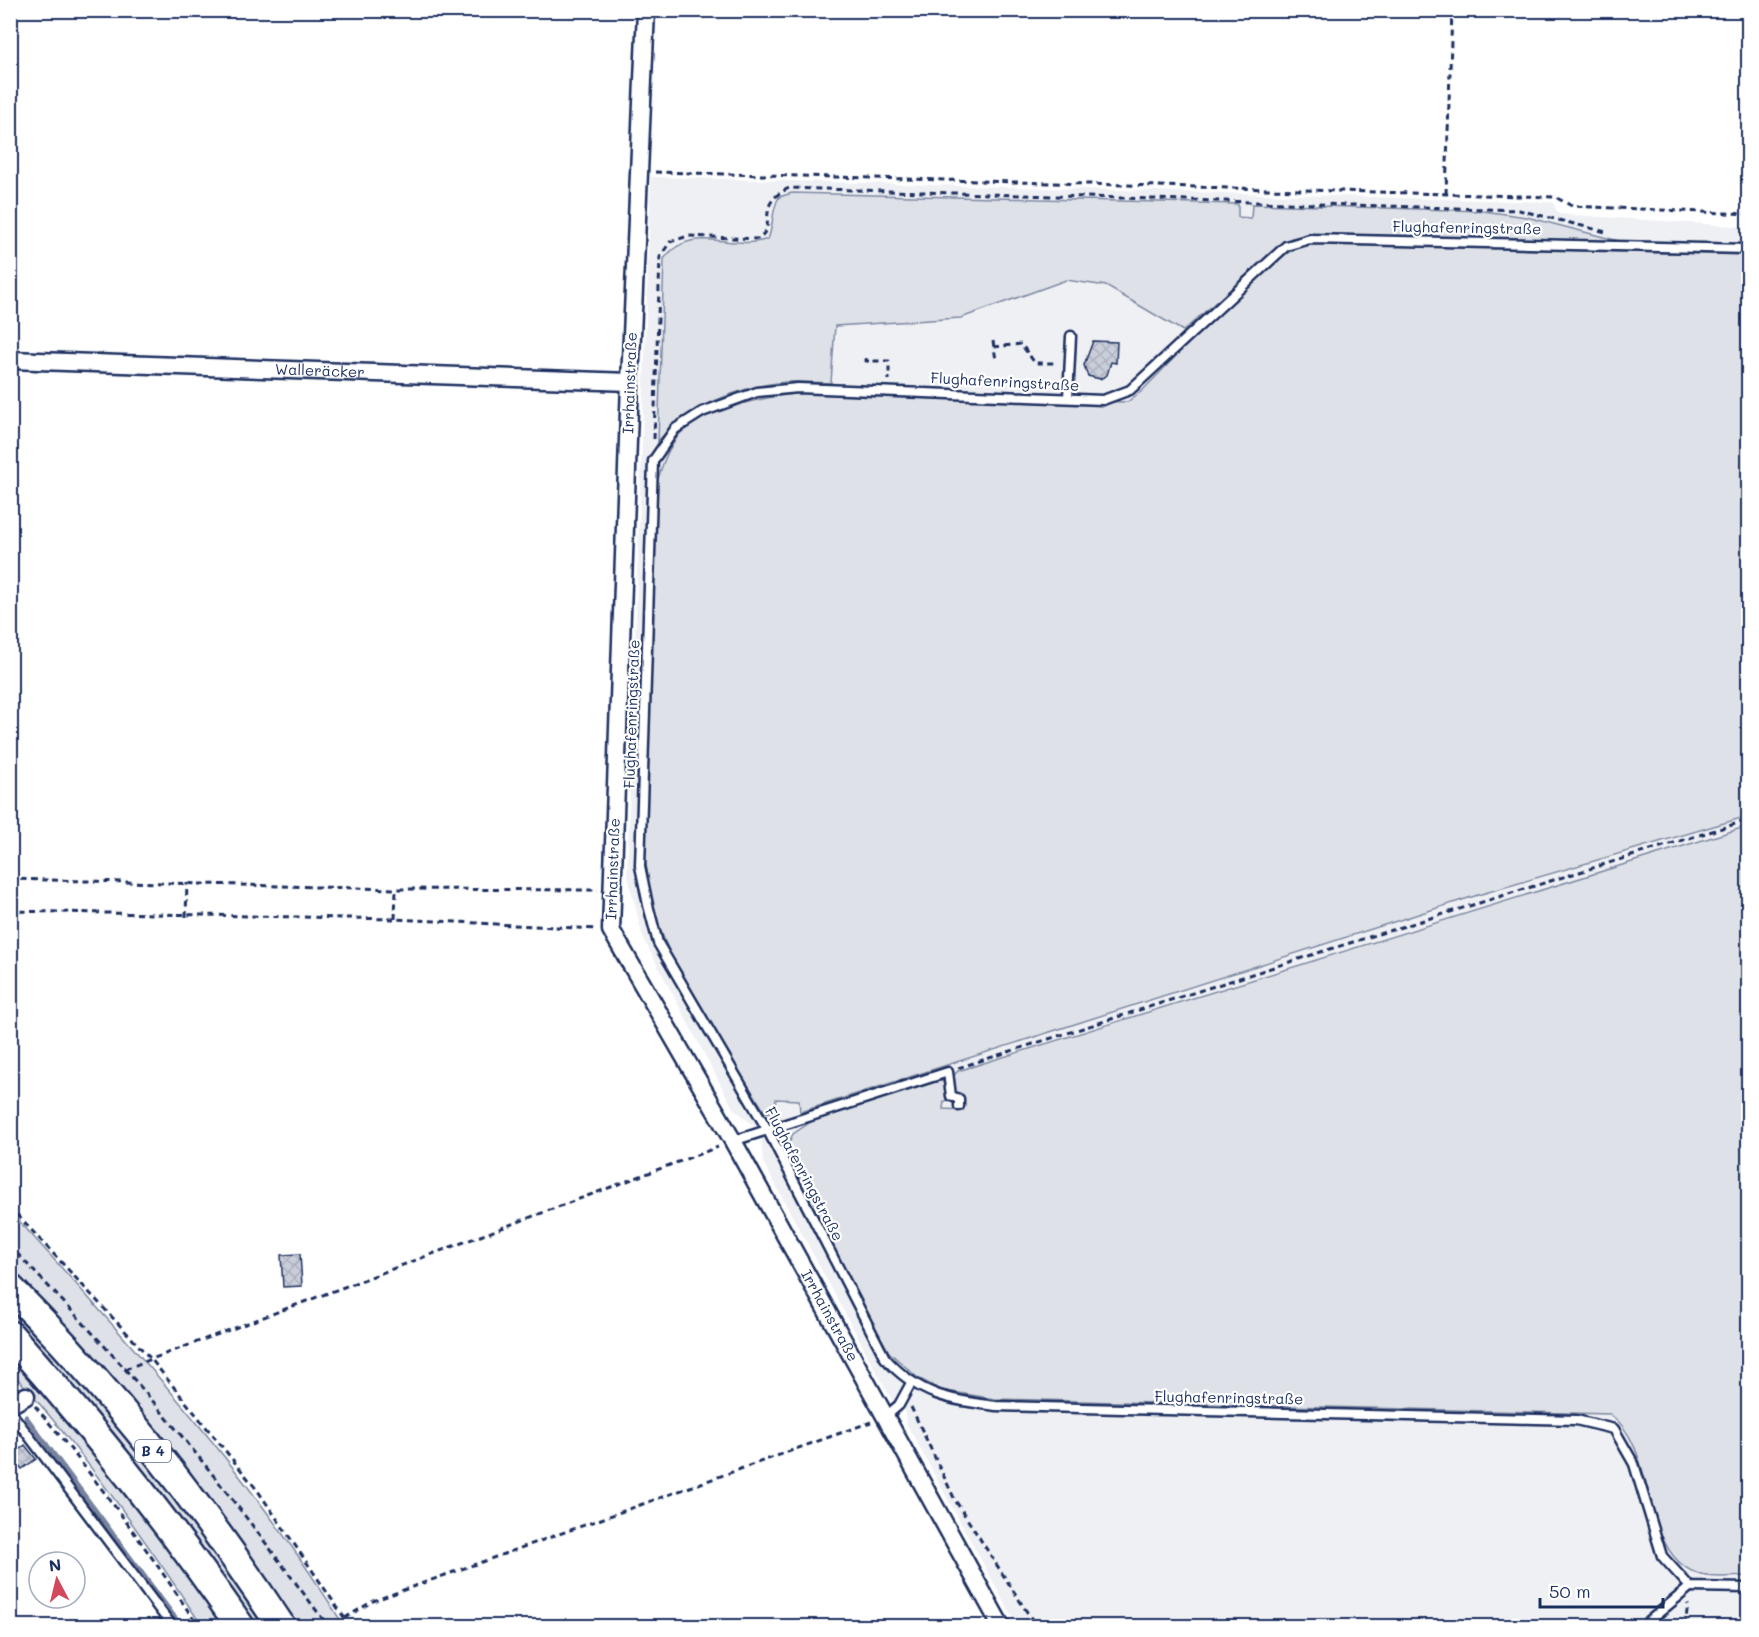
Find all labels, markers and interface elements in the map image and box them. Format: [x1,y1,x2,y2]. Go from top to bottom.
street label: Flughafenringstraße [1392,216,1542,238]
street label: Irrhainstraße [617,332,641,434]
street label: Walleräcker [275,358,365,382]
street label: Flughafenringstraße [930,367,1080,395]
street label: Flughafenringstraße [618,639,644,789]
street label: Irrhainstraße [600,818,624,920]
street label: Flughafenringstraße [761,1103,849,1244]
street label: Irrhainstraße [797,1266,864,1365]
street label: Flughafenringstraße [1154,1386,1304,1408]
road number: B 4 [135,1440,171,1462]
north arrow [27,1550,87,1610]
text: N [48,1553,62,1576]
scale bar [1540,1571,1663,1609]
text: 50 m [1549,1579,1591,1603]

